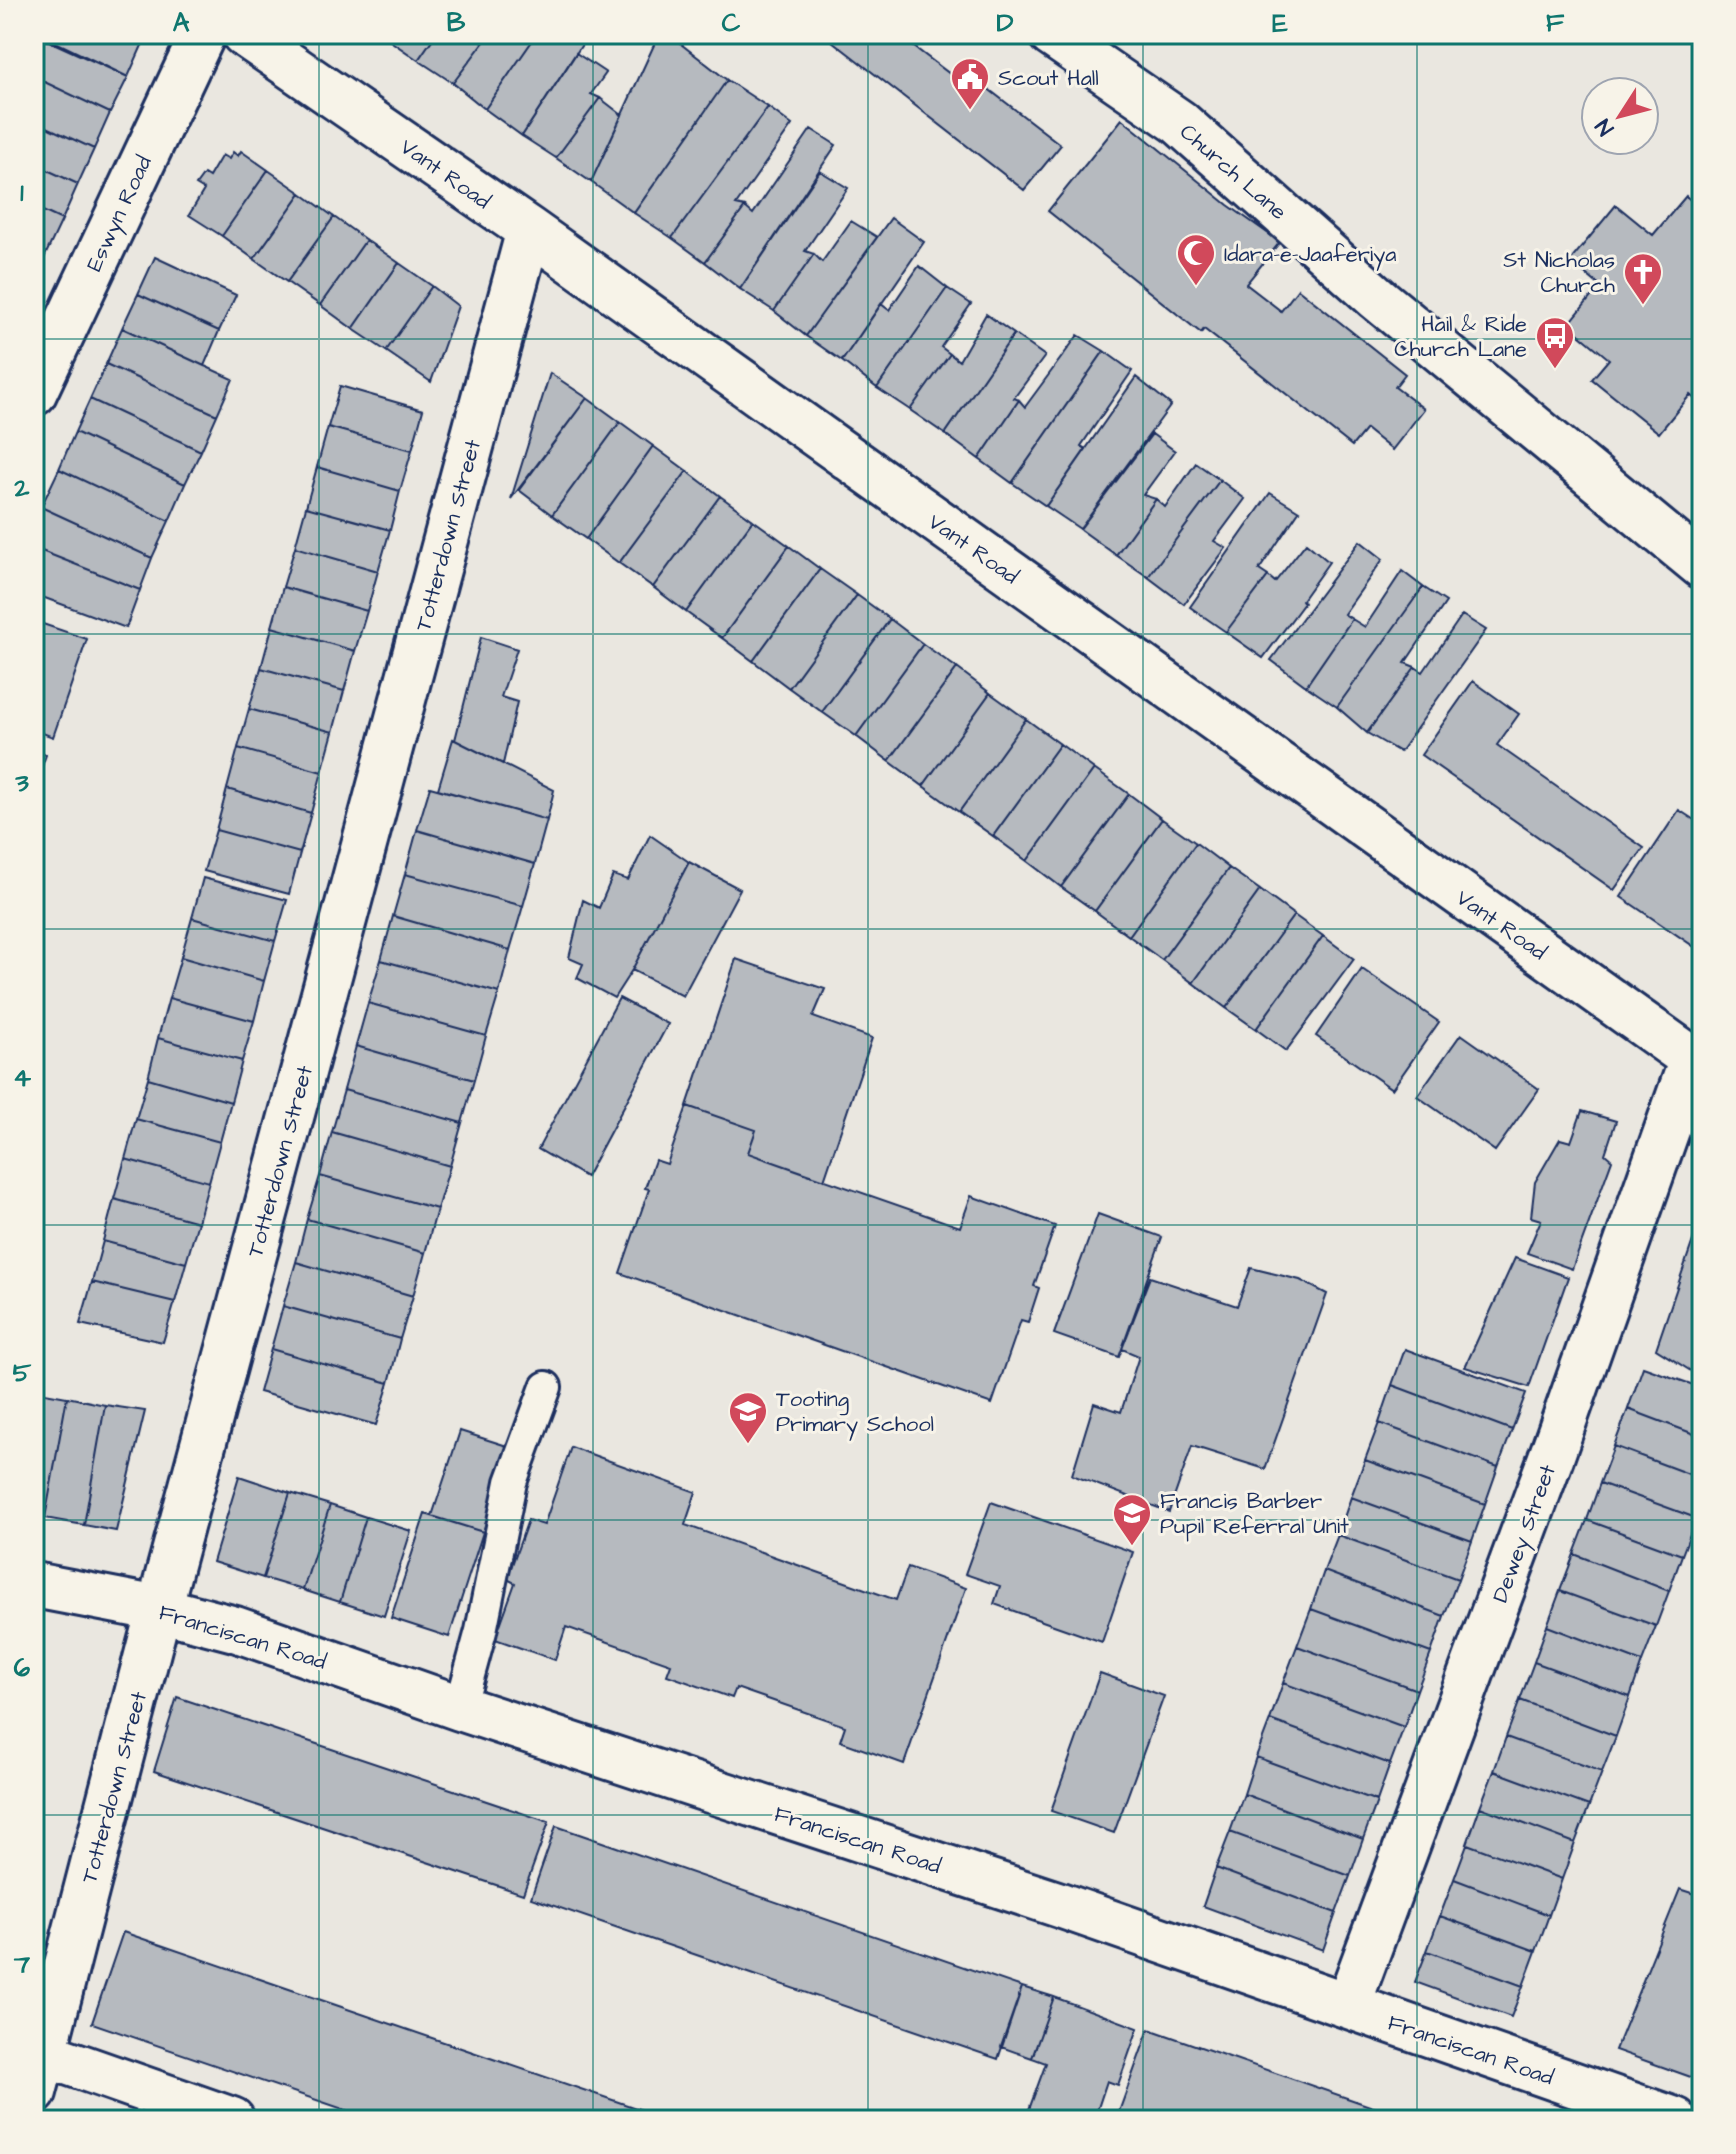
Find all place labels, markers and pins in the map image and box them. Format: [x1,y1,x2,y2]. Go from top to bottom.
public building icon: Scout Hall [949,56,991,111]
place label: Scout Hall [998,63,1099,94]
mosque icon: Idara-e-Jaaferiya [1175,232,1217,287]
place label: Idara-e-Jaaferiya [1224,239,1396,271]
place label: St Nicholas Church [1503,245,1615,301]
church icon: St Nicholas Church [1622,251,1664,306]
place label: Hail & Ride Church Lane [1394,309,1527,365]
bus stop icon: Hail & Ride Church Lane [1534,315,1576,370]
place label: Tooting Primary School [776,1384,934,1441]
school or university icon: Tooting Primary School [727,1390,769,1445]
place label: Francis Barber Pupil Referral Unit [1160,1486,1349,1542]
school or university icon: Francis Barber Pupil Referral Unit [1111,1492,1153,1547]

